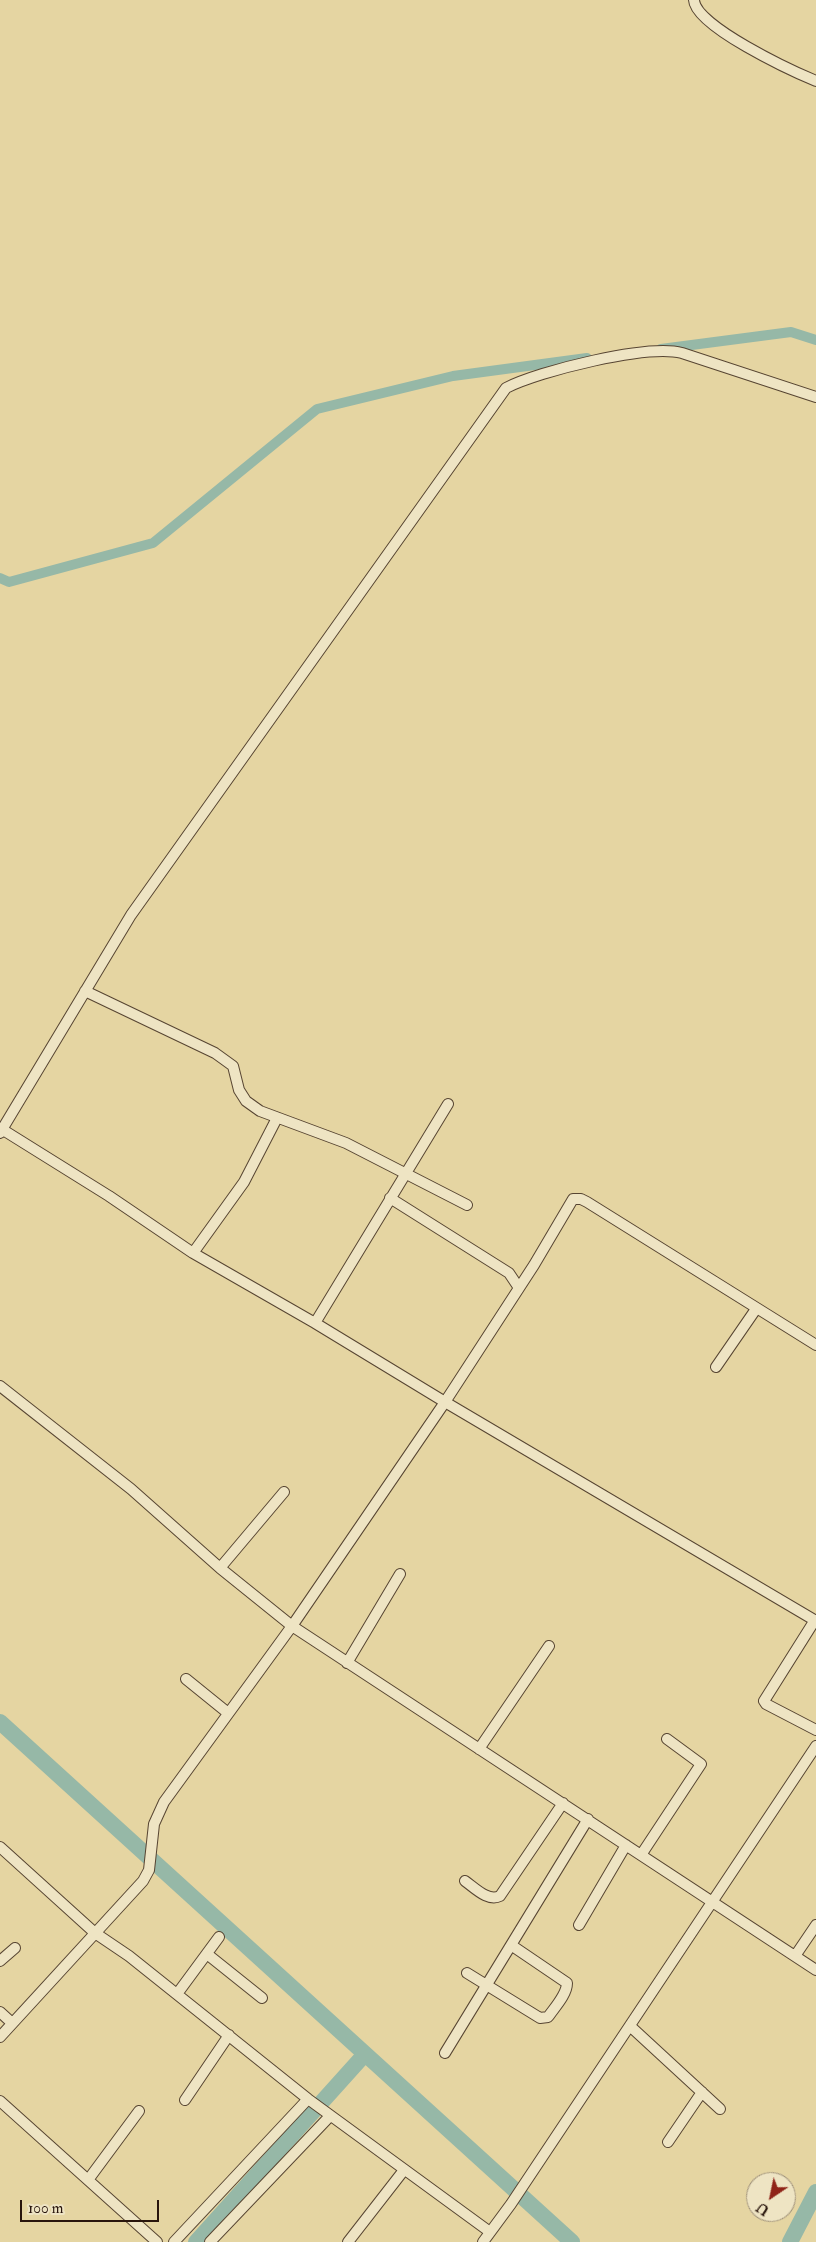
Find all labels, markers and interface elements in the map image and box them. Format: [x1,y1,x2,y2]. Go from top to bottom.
north arrow [746,2172,796,2222]
scale bar [22,2190,161,2222]
text: 100 m [28,2199,63,2218]
text: U [753,2199,773,2219]

